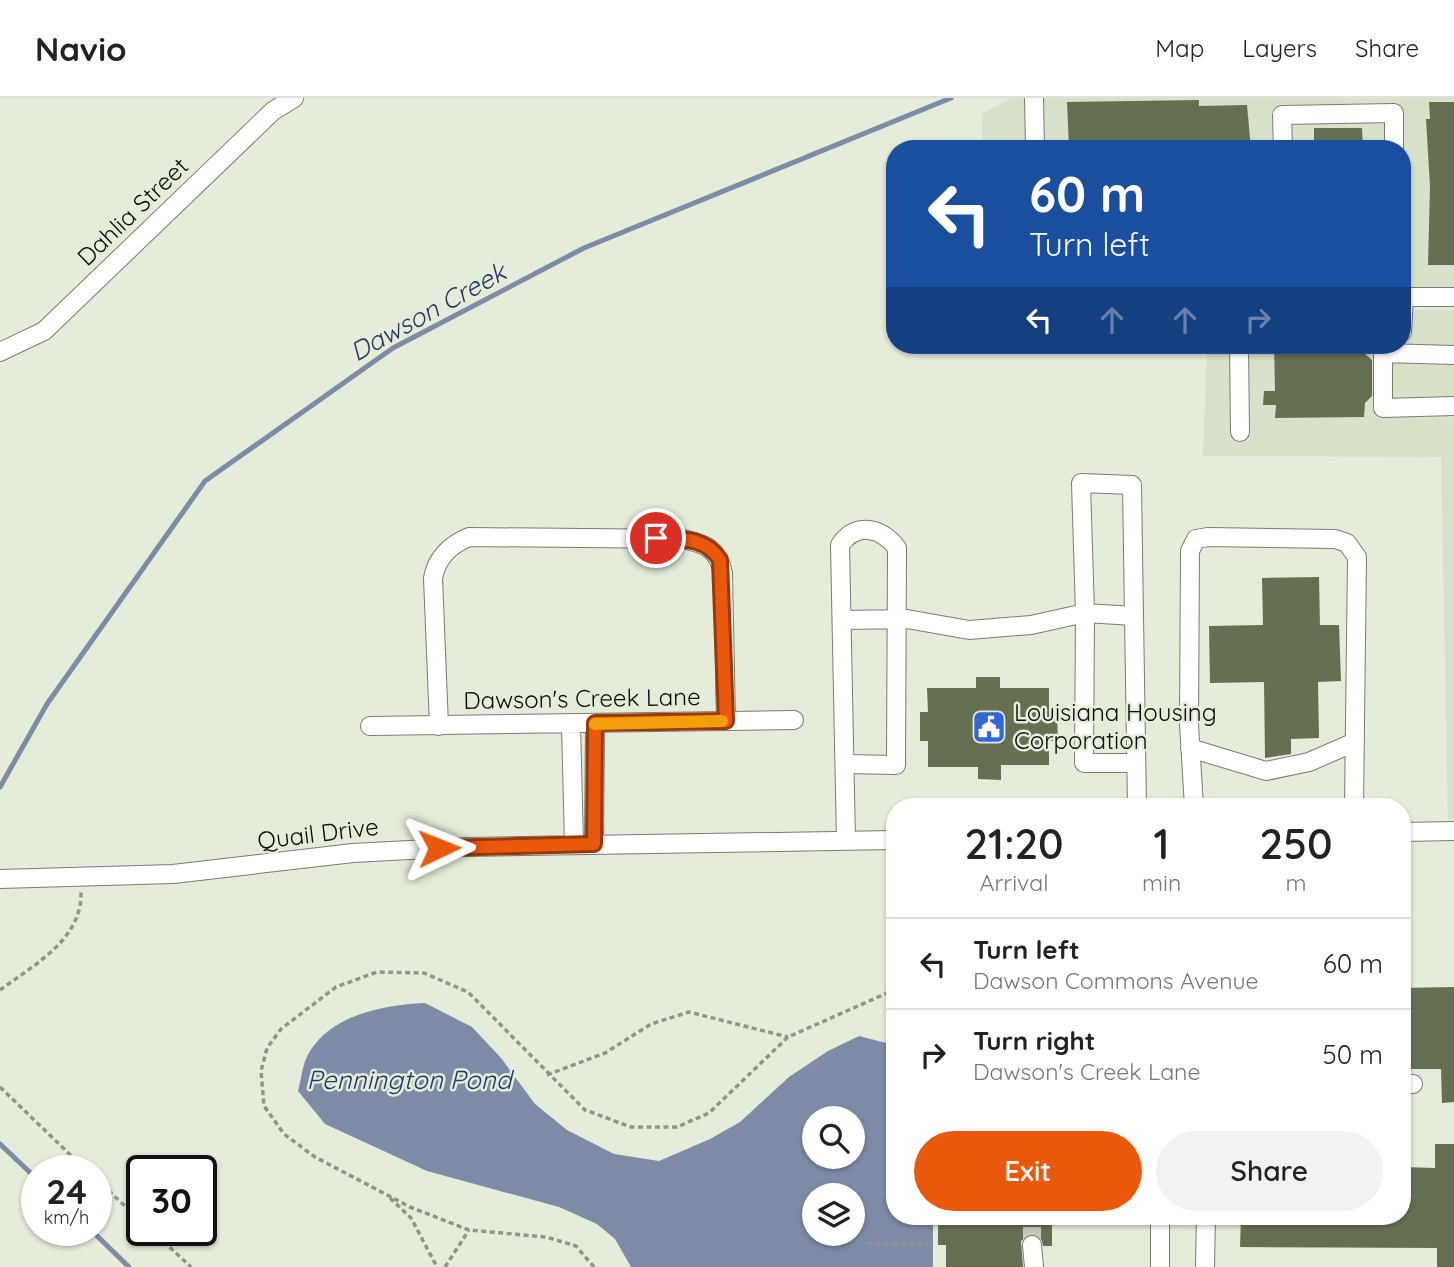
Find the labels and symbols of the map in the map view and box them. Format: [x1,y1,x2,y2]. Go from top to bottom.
street label: Dahlia Street [71,151,194,272]
water label: Dawson Creek [344,254,513,368]
pin [626,508,686,568]
street label: Dawson's Creek Lane [463,681,701,715]
place label: Louisiana Housing Corporation [1014,697,1217,755]
public building icon: Louisiana Housing Corporation [970,708,1008,746]
street label: Quail Drive [256,811,380,855]
position arrow [402,811,476,885]
water label: Pennington Pond [306,1063,515,1096]
speed limit sign: 30 [126,1155,217,1246]

